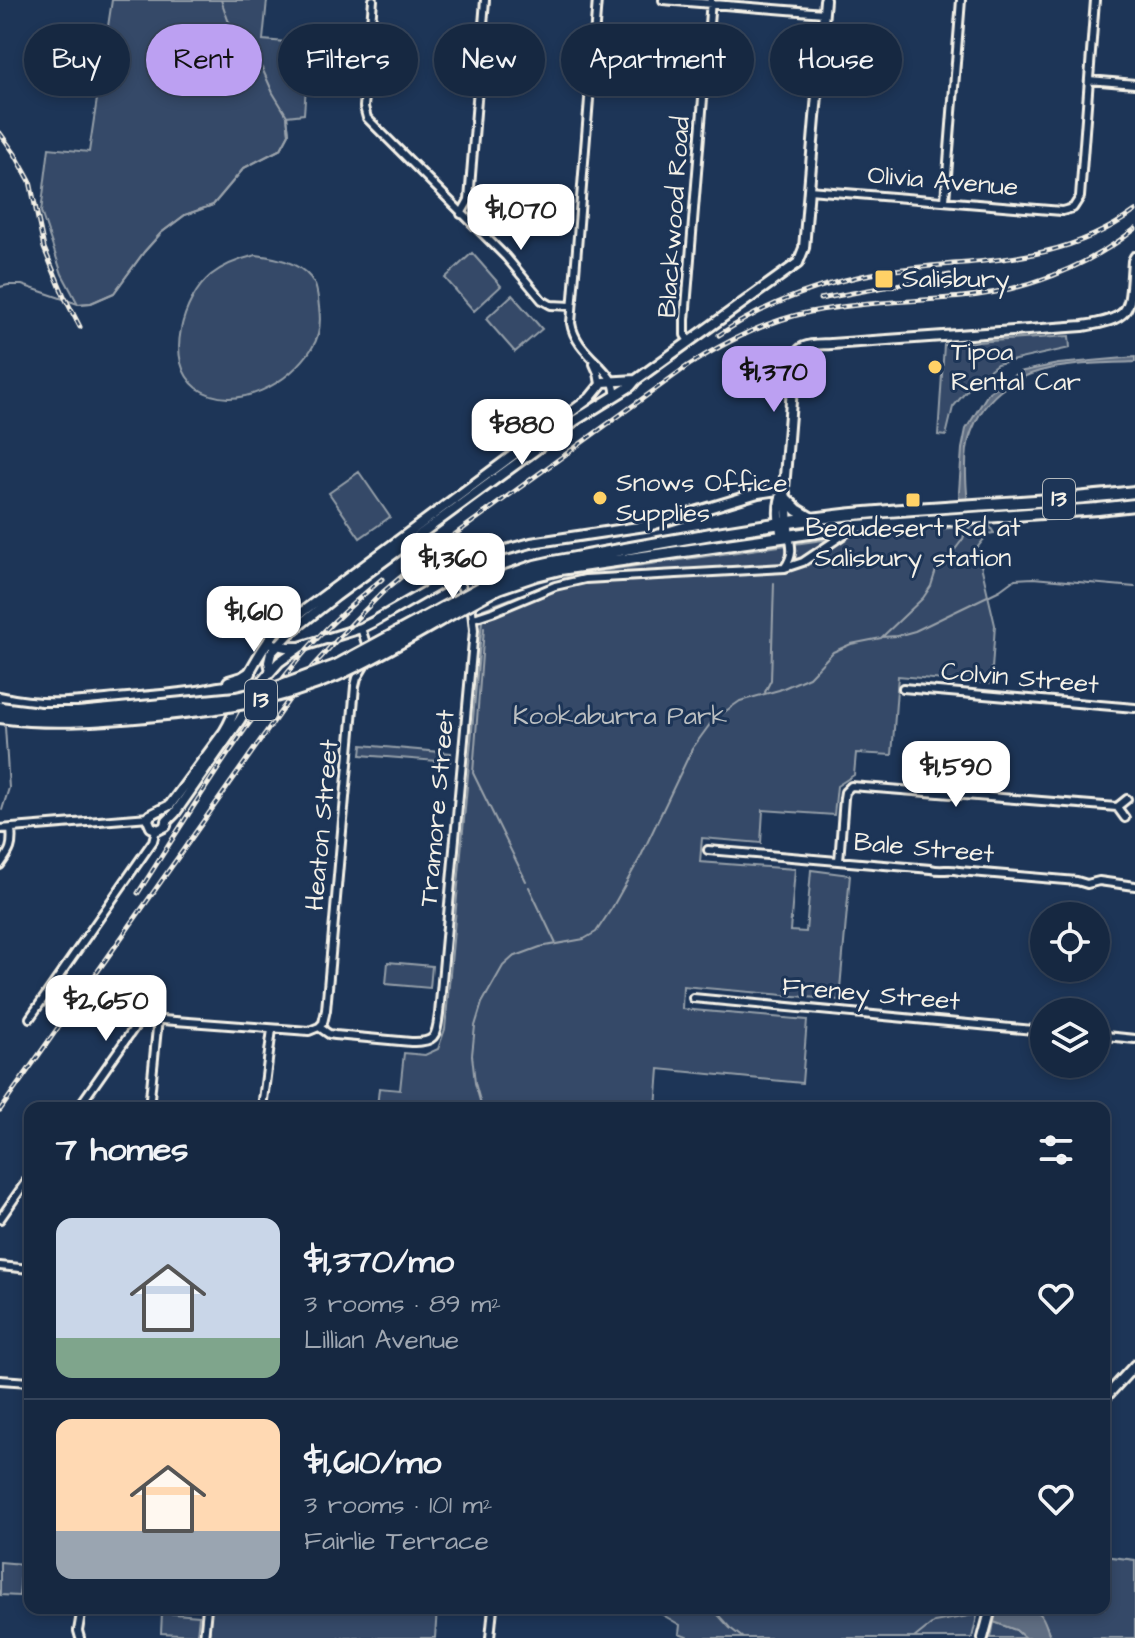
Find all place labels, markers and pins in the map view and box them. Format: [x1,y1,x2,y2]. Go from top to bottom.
pin: $1,070 [456,184,586,252]
place label: Salisbury [902,261,1009,299]
marker: Salisbury [873,268,895,290]
place label: Tipoa Rental Car [951,334,1081,400]
pin: $1,370 [709,346,839,414]
marker: Tipoa Rental Car [926,358,944,376]
pin: $880 [475,399,569,467]
place label: Snows Office Supplies [616,465,788,531]
marker: Snows Office Supplies [591,489,609,507]
marker: Beaudesert Rd at Salisbury station [904,491,922,509]
place label: Beaudesert Rd at Salisbury station [806,510,1021,578]
pin: $1,360 [388,533,518,601]
pin: $1,610 [189,586,319,654]
pin: $1,590 [891,741,1021,809]
pin: $2,650 [41,975,171,1043]

